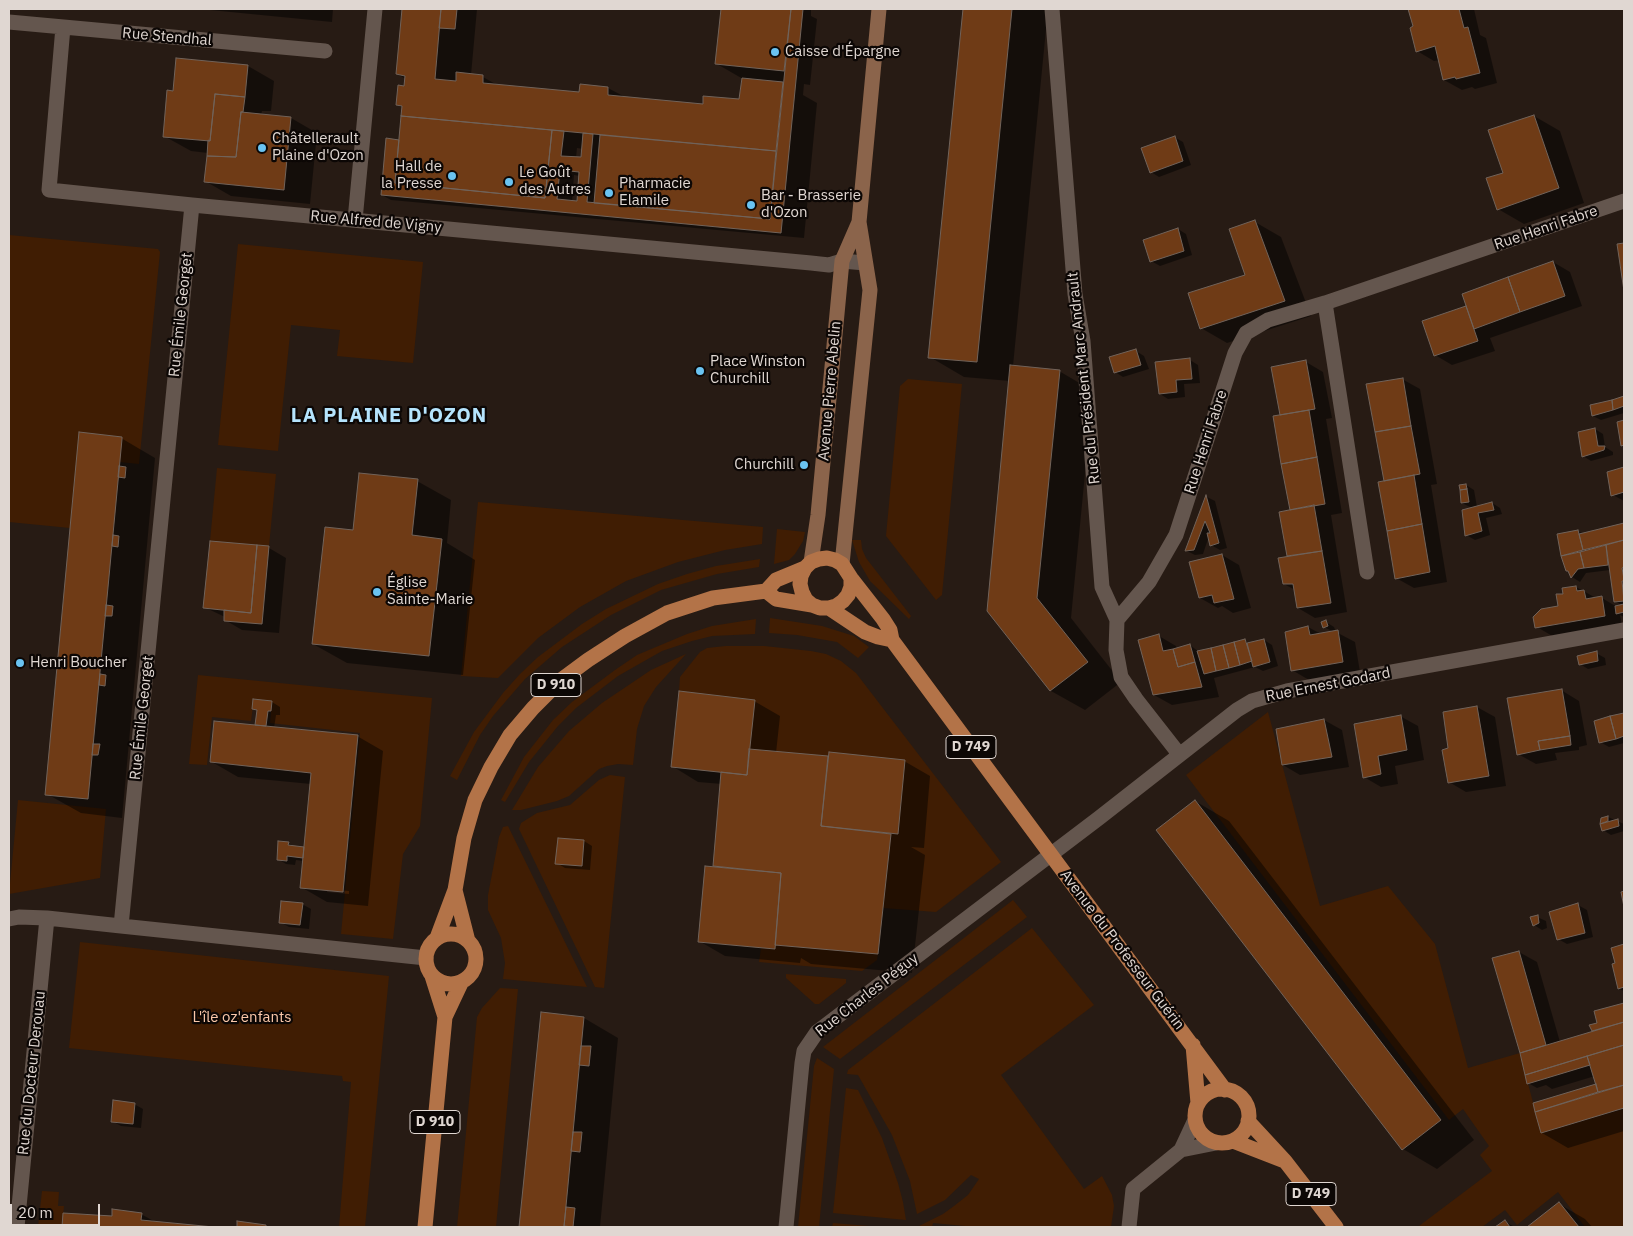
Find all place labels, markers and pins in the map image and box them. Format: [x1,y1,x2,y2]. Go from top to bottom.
place label: Caisse d'Épargne [785,43,900,61]
marker: Caisse d'Épargne [769,46,781,58]
place label: Châtellerault Plaine d'Ozon [272,130,364,165]
marker: Châtellerault Plaine d'Ozon [256,142,268,154]
place label: Hall de la Presse [381,158,442,193]
place label: Le Goût des Autres [519,164,591,199]
marker: Hall de la Presse [446,170,458,182]
place label: Pharmacie Elamile [619,175,691,210]
marker: Le Goût des Autres [503,176,515,188]
marker: Pharmacie Elamile [603,187,615,199]
place label: Bar - Brasserie d'Ozon [761,187,861,222]
marker: Bar - Brasserie d'Ozon [745,199,757,211]
place label: Place Winston Churchill [710,353,805,388]
marker: Place Winston Churchill [694,365,706,377]
place label: Churchill [734,456,794,474]
marker: Churchill [798,459,810,471]
place label: Église Sainte-Marie [387,574,473,609]
marker: Église Sainte-Marie [371,586,383,598]
place label: Henri Boucher [30,654,127,672]
marker: Henri Boucher [14,657,26,669]

